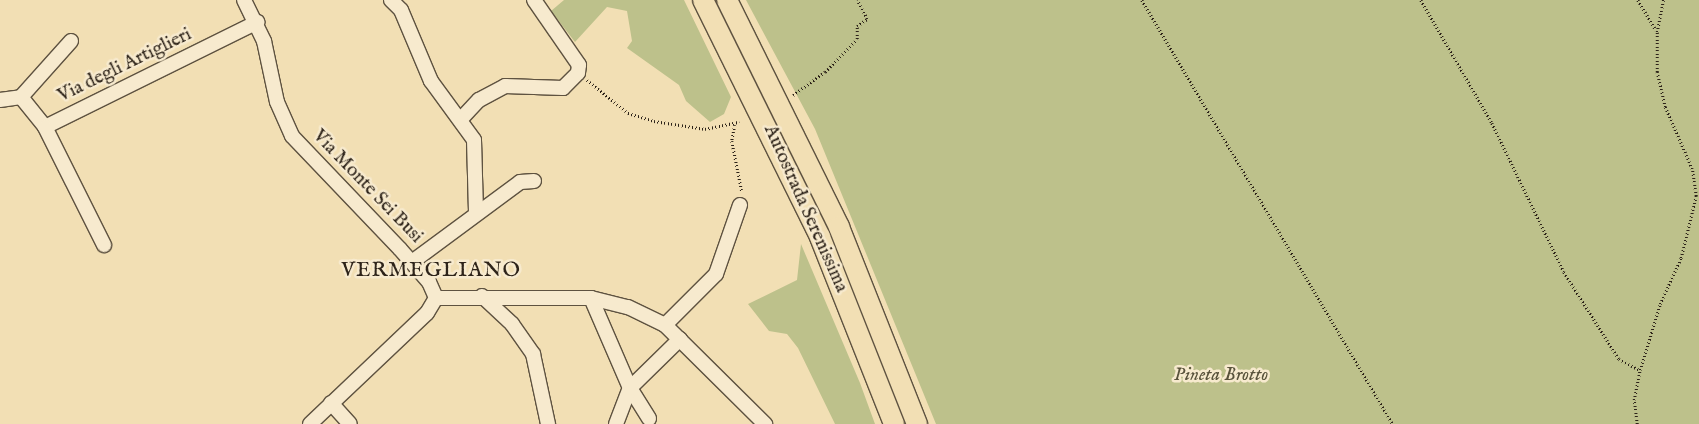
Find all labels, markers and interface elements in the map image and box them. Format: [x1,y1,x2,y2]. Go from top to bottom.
street label: Via degli Artiglieri [54,24,196,108]
street label: Autostrada Serenissima [758,122,852,296]
street label: Via Monte Sei Busi [307,125,427,249]
district label: VERMEGLIANO [340,258,522,284]
park label: Pineta Brotto [1174,365,1268,387]

